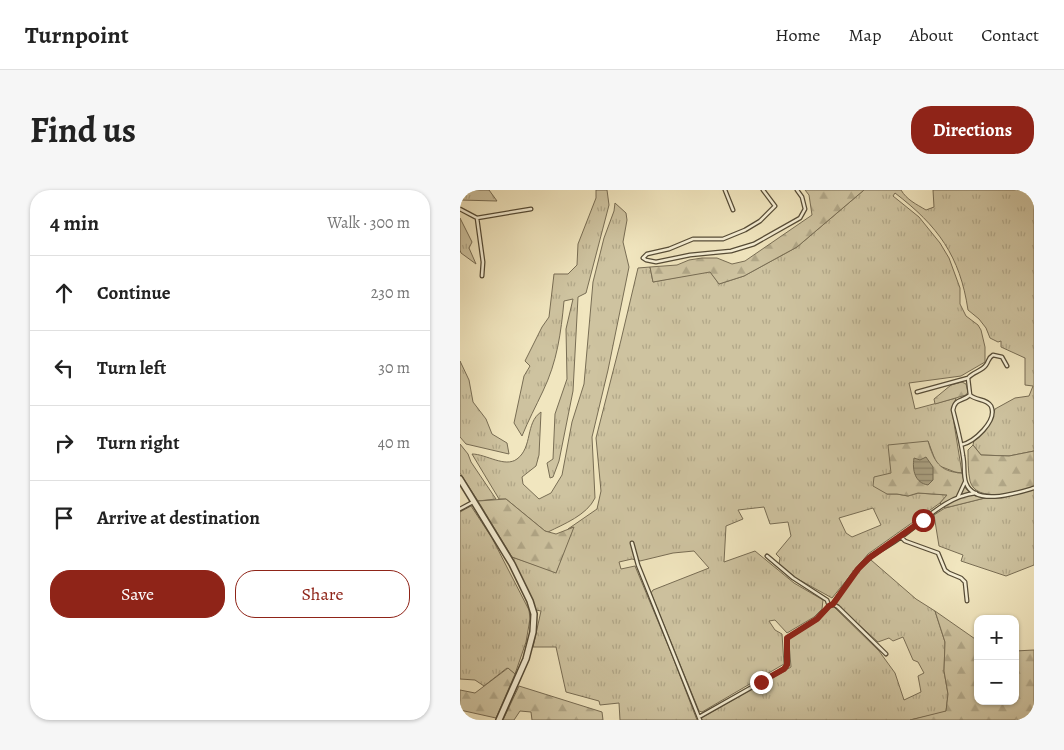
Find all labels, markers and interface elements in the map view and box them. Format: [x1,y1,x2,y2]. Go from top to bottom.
text: Turnpoint [25,19,129,51]
text: Home [775,23,820,47]
text: Map [848,23,881,47]
text: About [909,23,953,47]
text: Contact [981,23,1039,47]
text: Find us [30,106,136,154]
button: Directions [911,106,1034,154]
text: 4 min [50,209,99,237]
text: Walk · 300 m [327,212,410,234]
icon: ahead [50,279,78,307]
text: Continue [97,280,171,306]
text: 230 m [371,282,410,304]
icon: left [50,354,78,382]
text: Turn left [97,355,166,381]
text: 30 m [378,357,410,379]
icon: right [50,429,78,457]
text: Turn right [97,430,179,456]
text: 40 m [378,432,410,454]
icon: arrive [50,504,78,532]
text: Arrive at destination [97,505,260,531]
route start [912,509,935,532]
button: Save [50,570,225,618]
button: Share [235,570,410,618]
map controls [974,615,1019,705]
button: + [974,615,1019,660]
button: − [974,660,1019,705]
route end [750,671,773,694]

